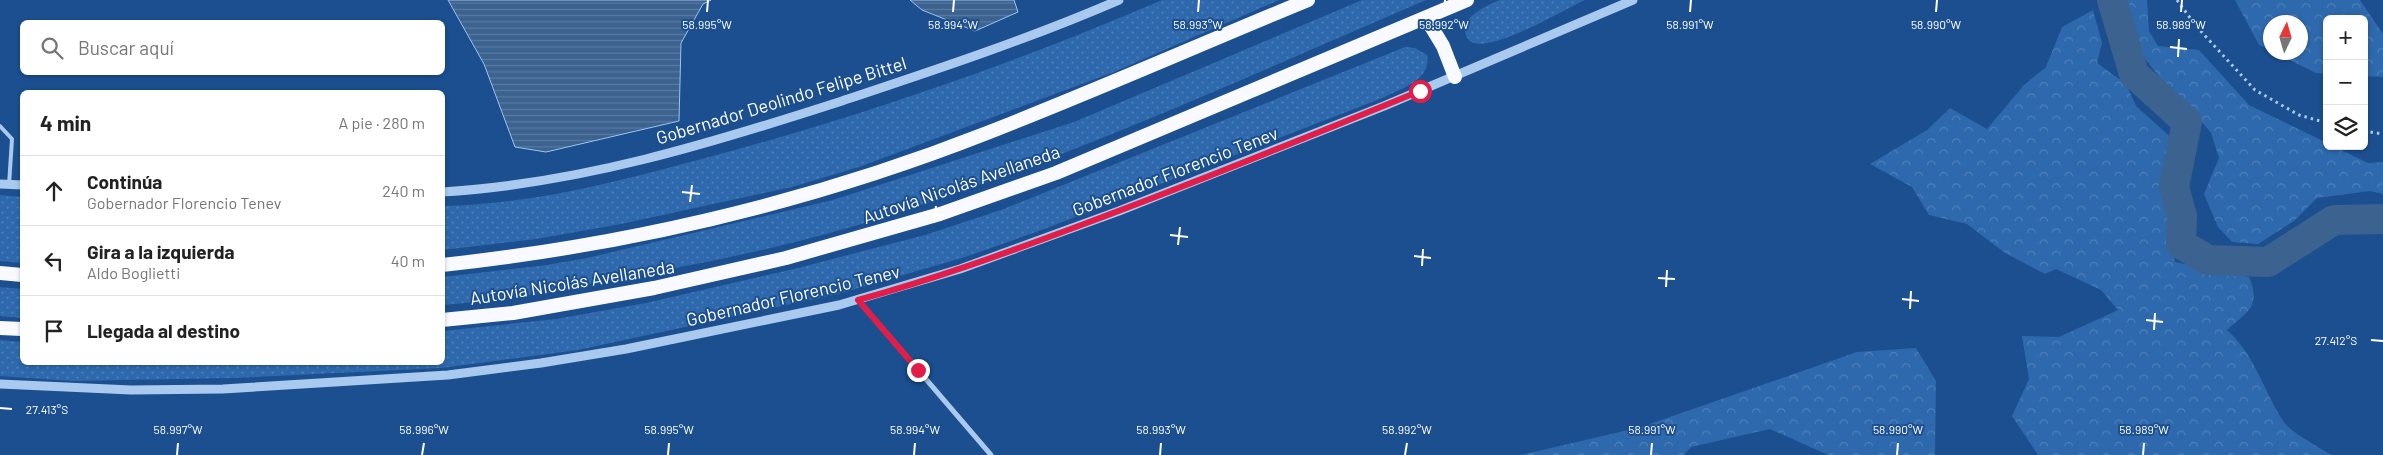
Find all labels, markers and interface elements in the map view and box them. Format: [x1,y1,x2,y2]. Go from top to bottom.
north arrow [2263,15,2308,60]
map controls [2323,15,2368,150]
button: + [2323,15,2368,60]
text: 58.995°W [682,17,732,31]
text: 58.994°W [928,17,978,31]
text: 58.993°W [1173,17,1223,31]
text: 58.992°W [1419,17,1469,31]
text: 58.991°W [1666,17,1714,31]
text: 58.990°W [1911,17,1962,31]
text: 58.989°W [2156,17,2206,31]
search box [20,20,445,75]
icon: search [38,34,66,62]
text: Buscar aquí [78,36,174,59]
street label: Gobernador Deolindo Felipe Bittel [653,51,909,149]
button: − [2323,60,2368,105]
route start [1409,80,1432,103]
button: layers [2323,105,2368,150]
text: 4 min [40,110,91,135]
text: A pie · 280 m [339,113,425,132]
street label: Gobernador Florencio Tenev [1069,121,1281,220]
street label: Autovía Nicolás Avellaneda [860,140,1062,228]
text: Continúa [87,170,162,193]
icon: ahead [40,177,68,205]
text: 240 m [382,181,425,200]
text: Gobernador Florencio Tenev [87,193,281,212]
text: Gira a la izquierda [87,240,235,263]
icon: left [40,247,68,275]
text: 40 m [391,251,425,270]
street label: Autovía Nicolás Avellaneda [468,255,676,309]
street label: Gobernador Florencio Tenev [684,260,902,330]
text: Aldo Boglietti [87,263,180,282]
icon: arrive [40,317,68,345]
text: Llegada al destino [87,319,240,342]
text: 27.412°S [2315,333,2357,347]
route end [907,359,930,382]
text: 27.413°S [26,402,68,416]
text: 58.997°W [153,422,203,436]
text: 58.996°W [399,422,449,436]
text: 58.995°W [644,422,694,436]
text: 58.994°W [890,422,940,436]
text: 58.993°W [1136,422,1186,436]
text: 58.992°W [1382,422,1432,436]
text: 58.991°W [1628,422,1676,436]
text: 58.990°W [1873,422,1924,436]
text: 58.989°W [2119,422,2169,436]

